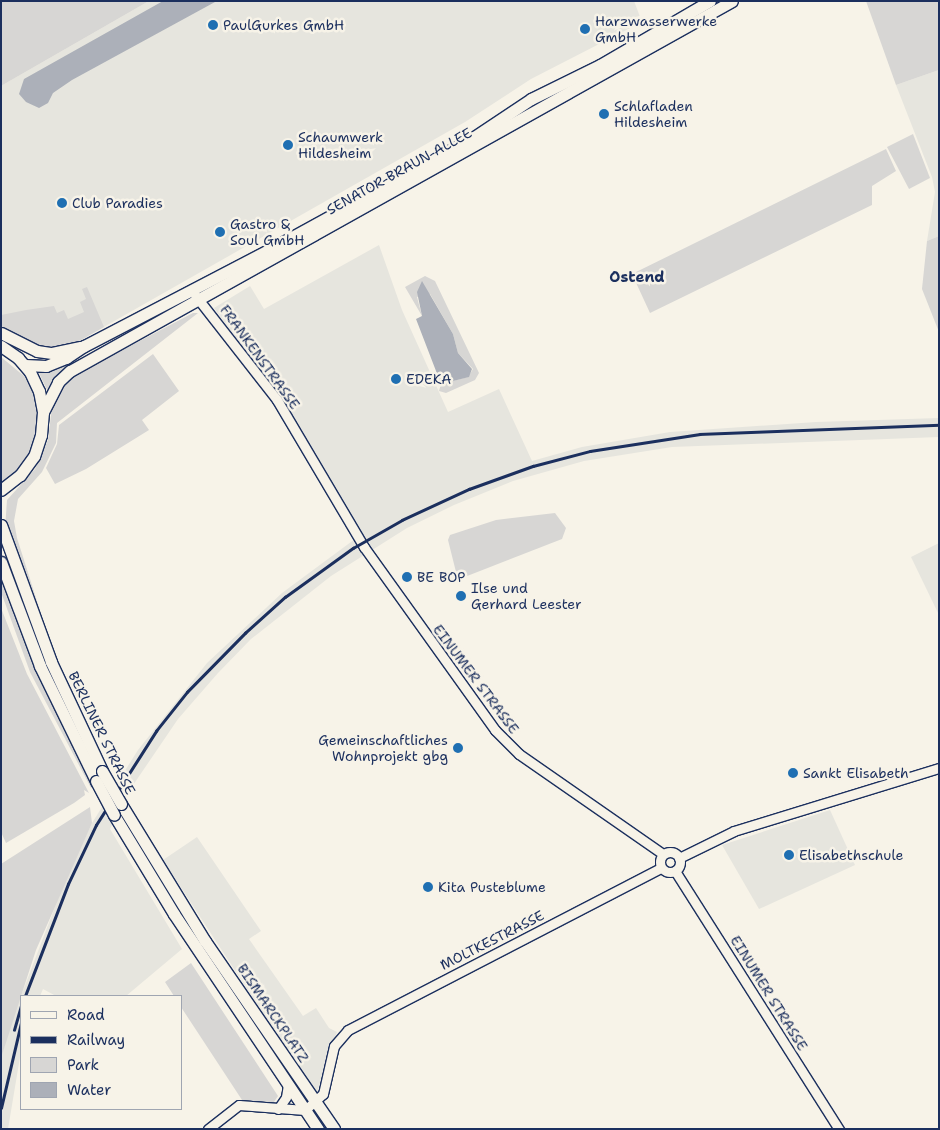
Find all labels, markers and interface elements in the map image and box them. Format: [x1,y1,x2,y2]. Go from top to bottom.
place label: Harzwasserwerke GmbH [595,13,717,46]
place label: PaulGurkes GmbH [223,17,344,33]
marker: PaulGurkes GmbH [207,19,219,31]
marker: Harzwasserwerke GmbH [579,23,591,35]
place label: Schlafladen Hildesheim [614,98,693,130]
marker: Schlafladen Hildesheim [598,108,610,120]
street label: SENATOR-BRAUN-ALLEE [323,124,475,218]
place label: Schaumwerk Hildesheim [298,129,383,162]
marker: Schaumwerk Hildesheim [282,139,294,151]
place label: Club Paradies [72,195,163,211]
marker: Club Paradies [56,197,68,209]
place label: Gastro & Soul GmbH [230,216,304,248]
marker: Gastro & Soul GmbH [214,226,226,238]
district label: Ostend [609,269,665,287]
street label: FRANKENSTRASSE [217,302,303,412]
place label: EDEKA [406,371,451,387]
marker: EDEKA [390,373,402,385]
place label: BE BOP [417,569,465,585]
marker: BE BOP [401,571,413,583]
place label: Ilse und Gerhard Leester [471,580,582,612]
marker: Ilse und Gerhard Leester [455,590,467,602]
street label: EINUMER STRASSE [429,621,523,737]
street label: BERLINER STRASSE [65,669,139,797]
place label: Gemeinschaftliches Wohnprojekt gbg [318,732,448,764]
marker: Gemeinschaftliches Wohnprojekt gbg [452,742,464,754]
place label: Sankt Elisabeth [803,765,909,781]
marker: Sankt Elisabeth [787,767,799,779]
place label: Elisabethschule [799,847,903,863]
marker: Elisabethschule [783,849,795,861]
place label: Kita Pusteblume [438,879,546,895]
marker: Kita Pusteblume [422,881,434,893]
street label: MOLTKESTRASSE [437,907,547,973]
street label: EINUMER STRASSE [727,932,811,1054]
street label: BISMARCKPLATZ [234,961,312,1065]
legend [20,995,182,1110]
text: Road [67,1005,105,1025]
text: Railway [67,1030,125,1050]
text: Park [67,1055,99,1075]
text: Water [67,1080,111,1100]

